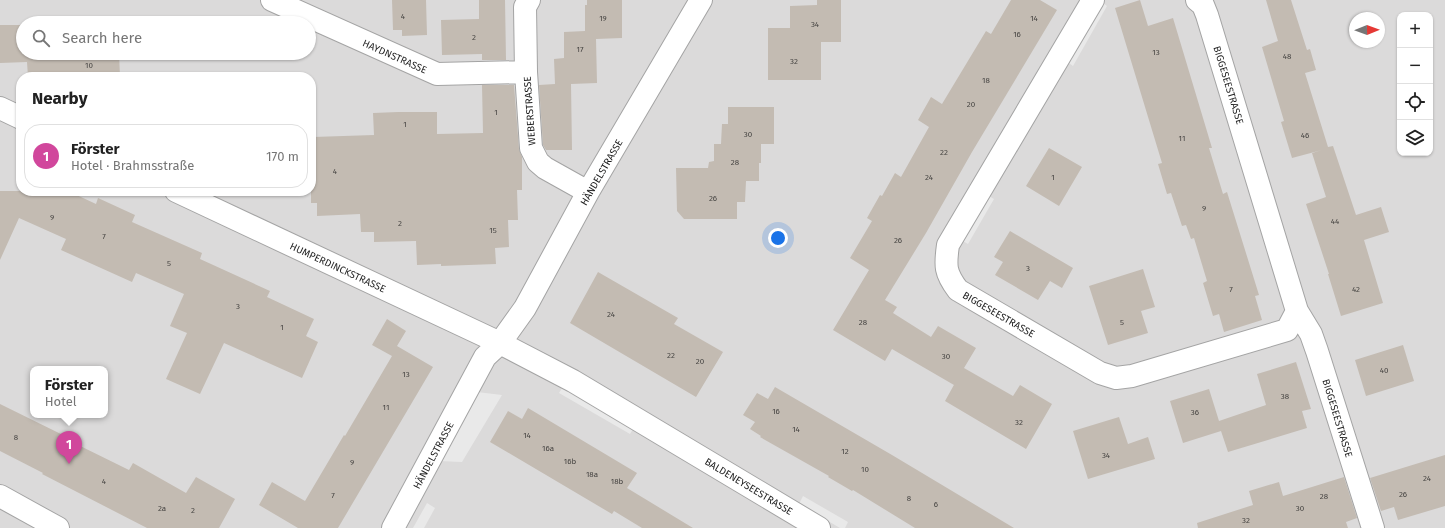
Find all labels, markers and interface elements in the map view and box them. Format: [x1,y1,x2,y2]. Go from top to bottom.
house number: 4 [401,12,406,21]
north arrow [1349,12,1385,48]
map controls [1397,12,1433,156]
button: + [1397,12,1433,48]
house number: 19 [599,14,607,23]
house number: 14 [1030,14,1039,23]
search box [16,16,316,60]
house number: 34 [811,20,820,29]
icon: search [30,27,52,49]
text: Search here [62,29,142,47]
house number: 16 [1013,30,1021,39]
house number: 2 [472,33,476,42]
street label: HAYDNSTRASSE [361,37,429,76]
house number: 17 [576,45,584,54]
street label: BIGGESEESTRASSE [1210,45,1246,126]
house number: 13 [1152,48,1160,57]
button: − [1397,48,1433,84]
house number: 48 [1283,52,1292,61]
house number: 32 [790,57,798,66]
house number: 10 [85,61,93,70]
street label: WEBERSTRASSE [522,76,538,146]
house number: 18 [982,76,991,85]
button: locate [1397,84,1433,120]
text: Nearby [32,88,87,109]
house number: 20 [967,100,976,109]
house number: 1 [494,108,498,117]
house number: 1 [403,120,407,129]
button: layers [1397,120,1433,156]
house number: 30 [744,130,753,139]
house number: 46 [1301,131,1309,140]
house number: 11 [1179,134,1185,143]
street label: HÄNDELSTRASSE [576,136,626,208]
text: Förster [71,140,119,158]
house number: 22 [940,148,948,157]
text: 1 [43,149,49,164]
text: 170 m [266,149,299,164]
text: Hotel · Brahmsstraße [71,158,194,173]
house number: 28 [731,158,740,167]
house number: 4 [333,167,338,176]
house number: 24 [925,173,934,182]
house number: 1 [1051,173,1055,182]
house number: 26 [709,194,717,203]
house number: 9 [1202,204,1206,213]
house number: 9 [50,213,54,222]
house number: 44 [1331,217,1340,226]
house number: 2 [398,219,402,228]
house number: 15 [489,226,497,235]
your location [768,228,788,248]
house number: 7 [102,232,106,241]
house number: 26 [894,236,902,245]
street label: HUMPERDINCKSTRASSE [288,240,387,295]
house number: 5 [167,259,171,268]
house number: 3 [1026,264,1030,273]
house number: 7 [1229,285,1233,294]
house number: 42 [1352,285,1360,294]
street label: BIGGESEESTRASSE [960,289,1037,340]
house number: 3 [236,302,240,311]
house number: 24 [607,310,616,319]
house number: 28 [859,318,868,327]
house number: 5 [1120,318,1124,327]
house number: 1 [280,323,284,332]
house number: 22 [667,351,675,360]
house number: 30 [942,352,951,361]
house number: 20 [696,357,705,366]
popup [30,366,108,418]
house number: 40 [1380,366,1389,375]
house number: 13 [402,370,410,379]
text: Förster [45,376,93,394]
street label: BIGGESEESTRASSE [1319,378,1355,459]
house number: 38 [1281,392,1290,401]
text: Hotel [45,394,77,409]
house number: 11 [383,403,389,412]
house number: 16 [772,407,780,416]
house number: 36 [1191,408,1199,417]
house number: 32 [1015,418,1023,427]
street label: HÄNDELSTRASSE [409,419,457,491]
house number: 14 [792,425,801,434]
pin: 1 [56,431,82,464]
house number: 14 [523,431,532,440]
house number: 8 [14,433,19,442]
house number: 16a [542,444,554,453]
house number: 12 [841,447,849,456]
house number: 34 [1102,451,1111,460]
street label: BALDENEYSEESTRASSE [702,456,795,518]
house number: 16b [564,457,576,466]
house number: 9 [350,458,354,467]
house number: 10 [861,465,869,474]
house number: 18a [586,470,598,479]
house number: 24 [1423,474,1432,483]
house number: 4 [102,477,107,486]
house number: 18b [611,477,624,486]
house number: 26 [1399,490,1407,499]
house number: 7 [331,491,335,500]
house number: 28 [1320,492,1329,501]
house number: 8 [907,494,912,503]
house number: 6 [934,500,938,509]
house number: 2a [158,504,166,513]
house number: 30 [1296,504,1305,513]
house number: 2 [191,506,195,515]
house number: 32 [1242,516,1250,525]

